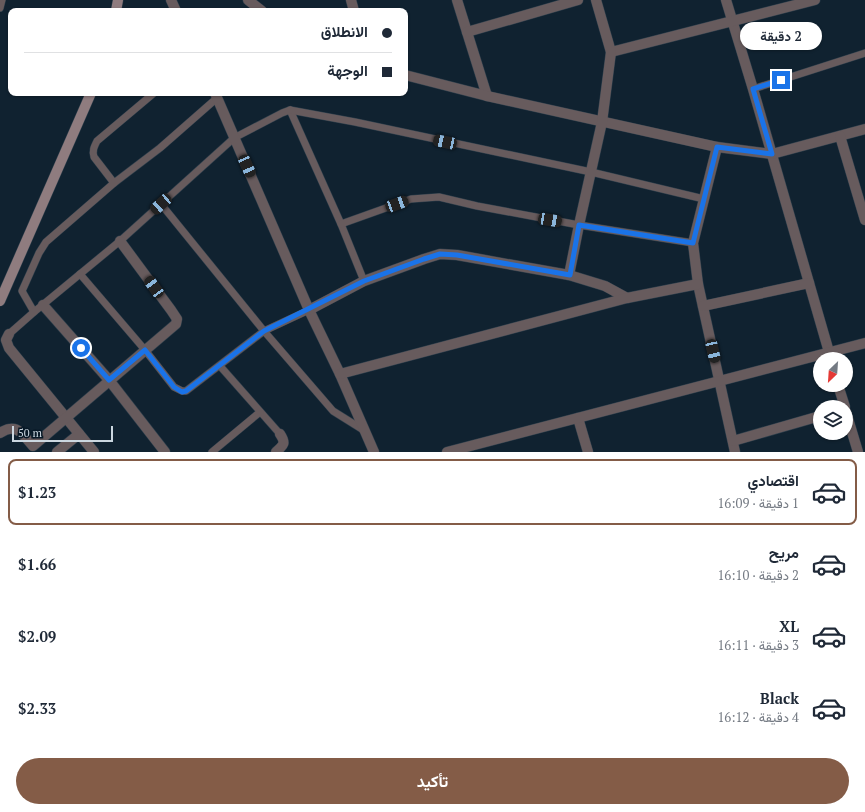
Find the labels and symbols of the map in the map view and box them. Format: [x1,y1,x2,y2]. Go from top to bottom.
callout: 2 دقيقة [740,22,822,50]
route end [772,71,790,89]
car [432,134,458,150]
car [237,153,257,179]
car [148,192,174,216]
car [384,194,410,214]
car [537,212,563,228]
car [142,274,166,300]
car [704,338,722,364]
route start [72,339,90,357]
north arrow [813,352,853,392]
scale bar [12,424,113,443]

